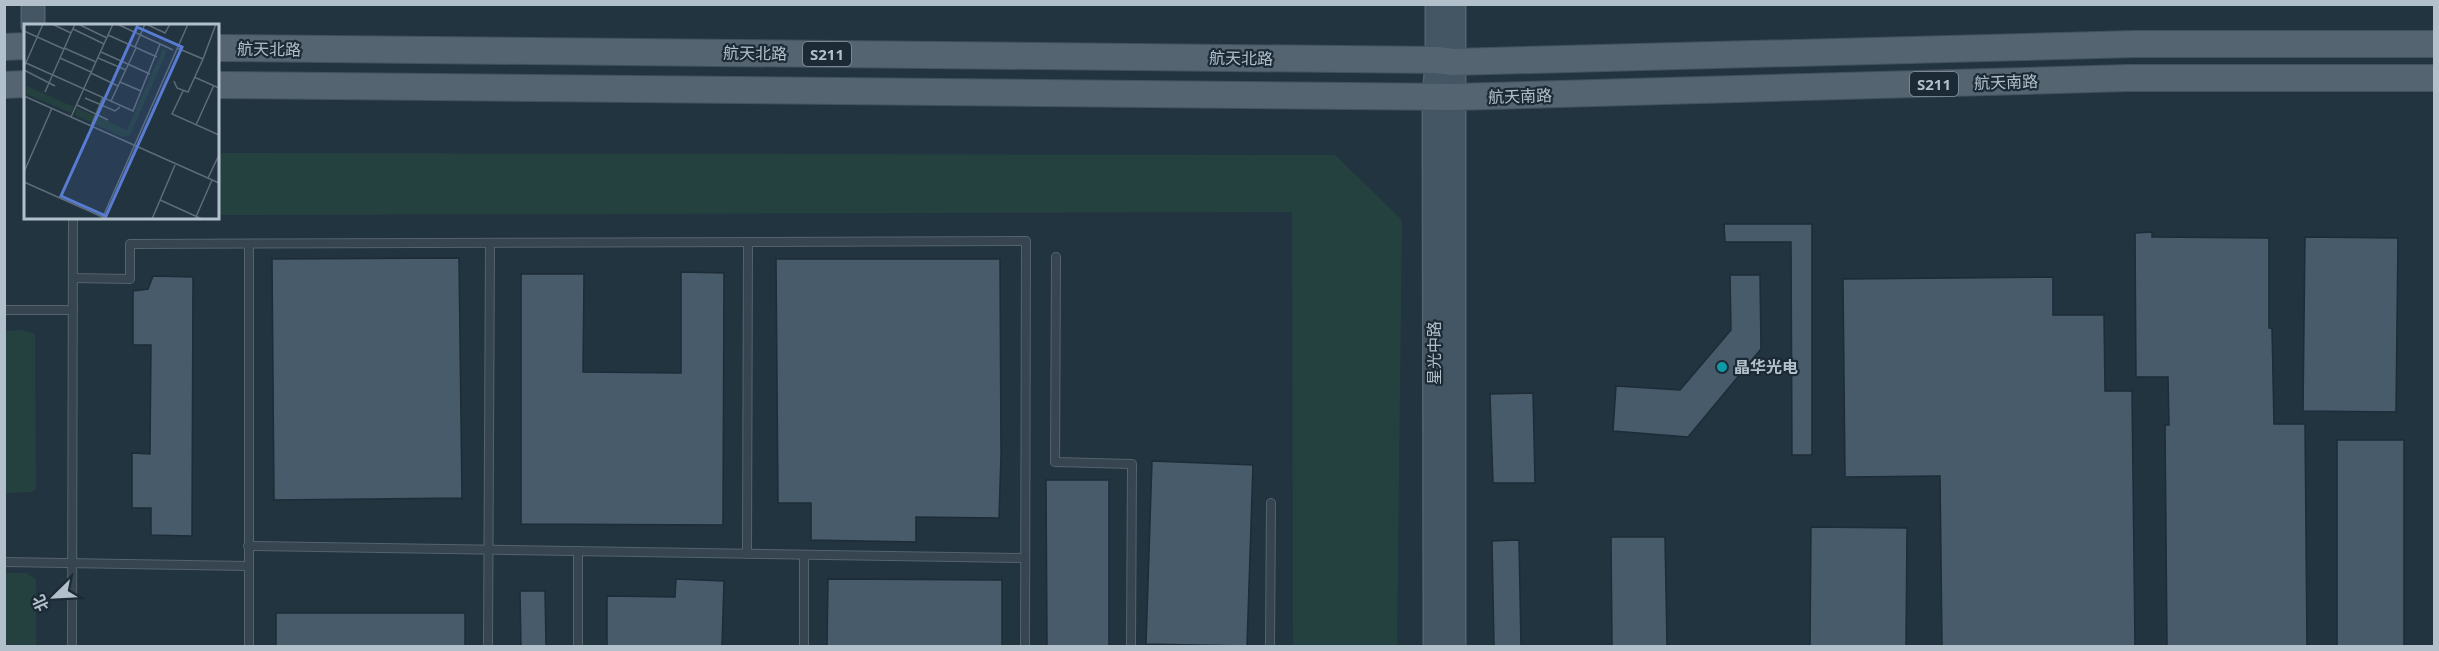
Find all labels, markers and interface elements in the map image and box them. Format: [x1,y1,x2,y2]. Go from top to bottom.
inset map [24,24,219,219]
street label: 航天北路 [237,37,301,61]
street label: 航天北路 [723,41,787,65]
road number: S211 [803,42,851,66]
street label: 航天北路 [1209,46,1273,70]
street label: 航天南路 [1974,70,2038,94]
road number: S211 [1910,72,1958,96]
street label: 航天南路 [1488,84,1552,108]
street label: 星光中路 [1423,321,1445,385]
place label: 晶华光电 [1734,356,1798,378]
marker: 晶华光电 [1715,360,1729,374]
north arrow [24,567,84,627]
text: 北 [27,591,54,615]

